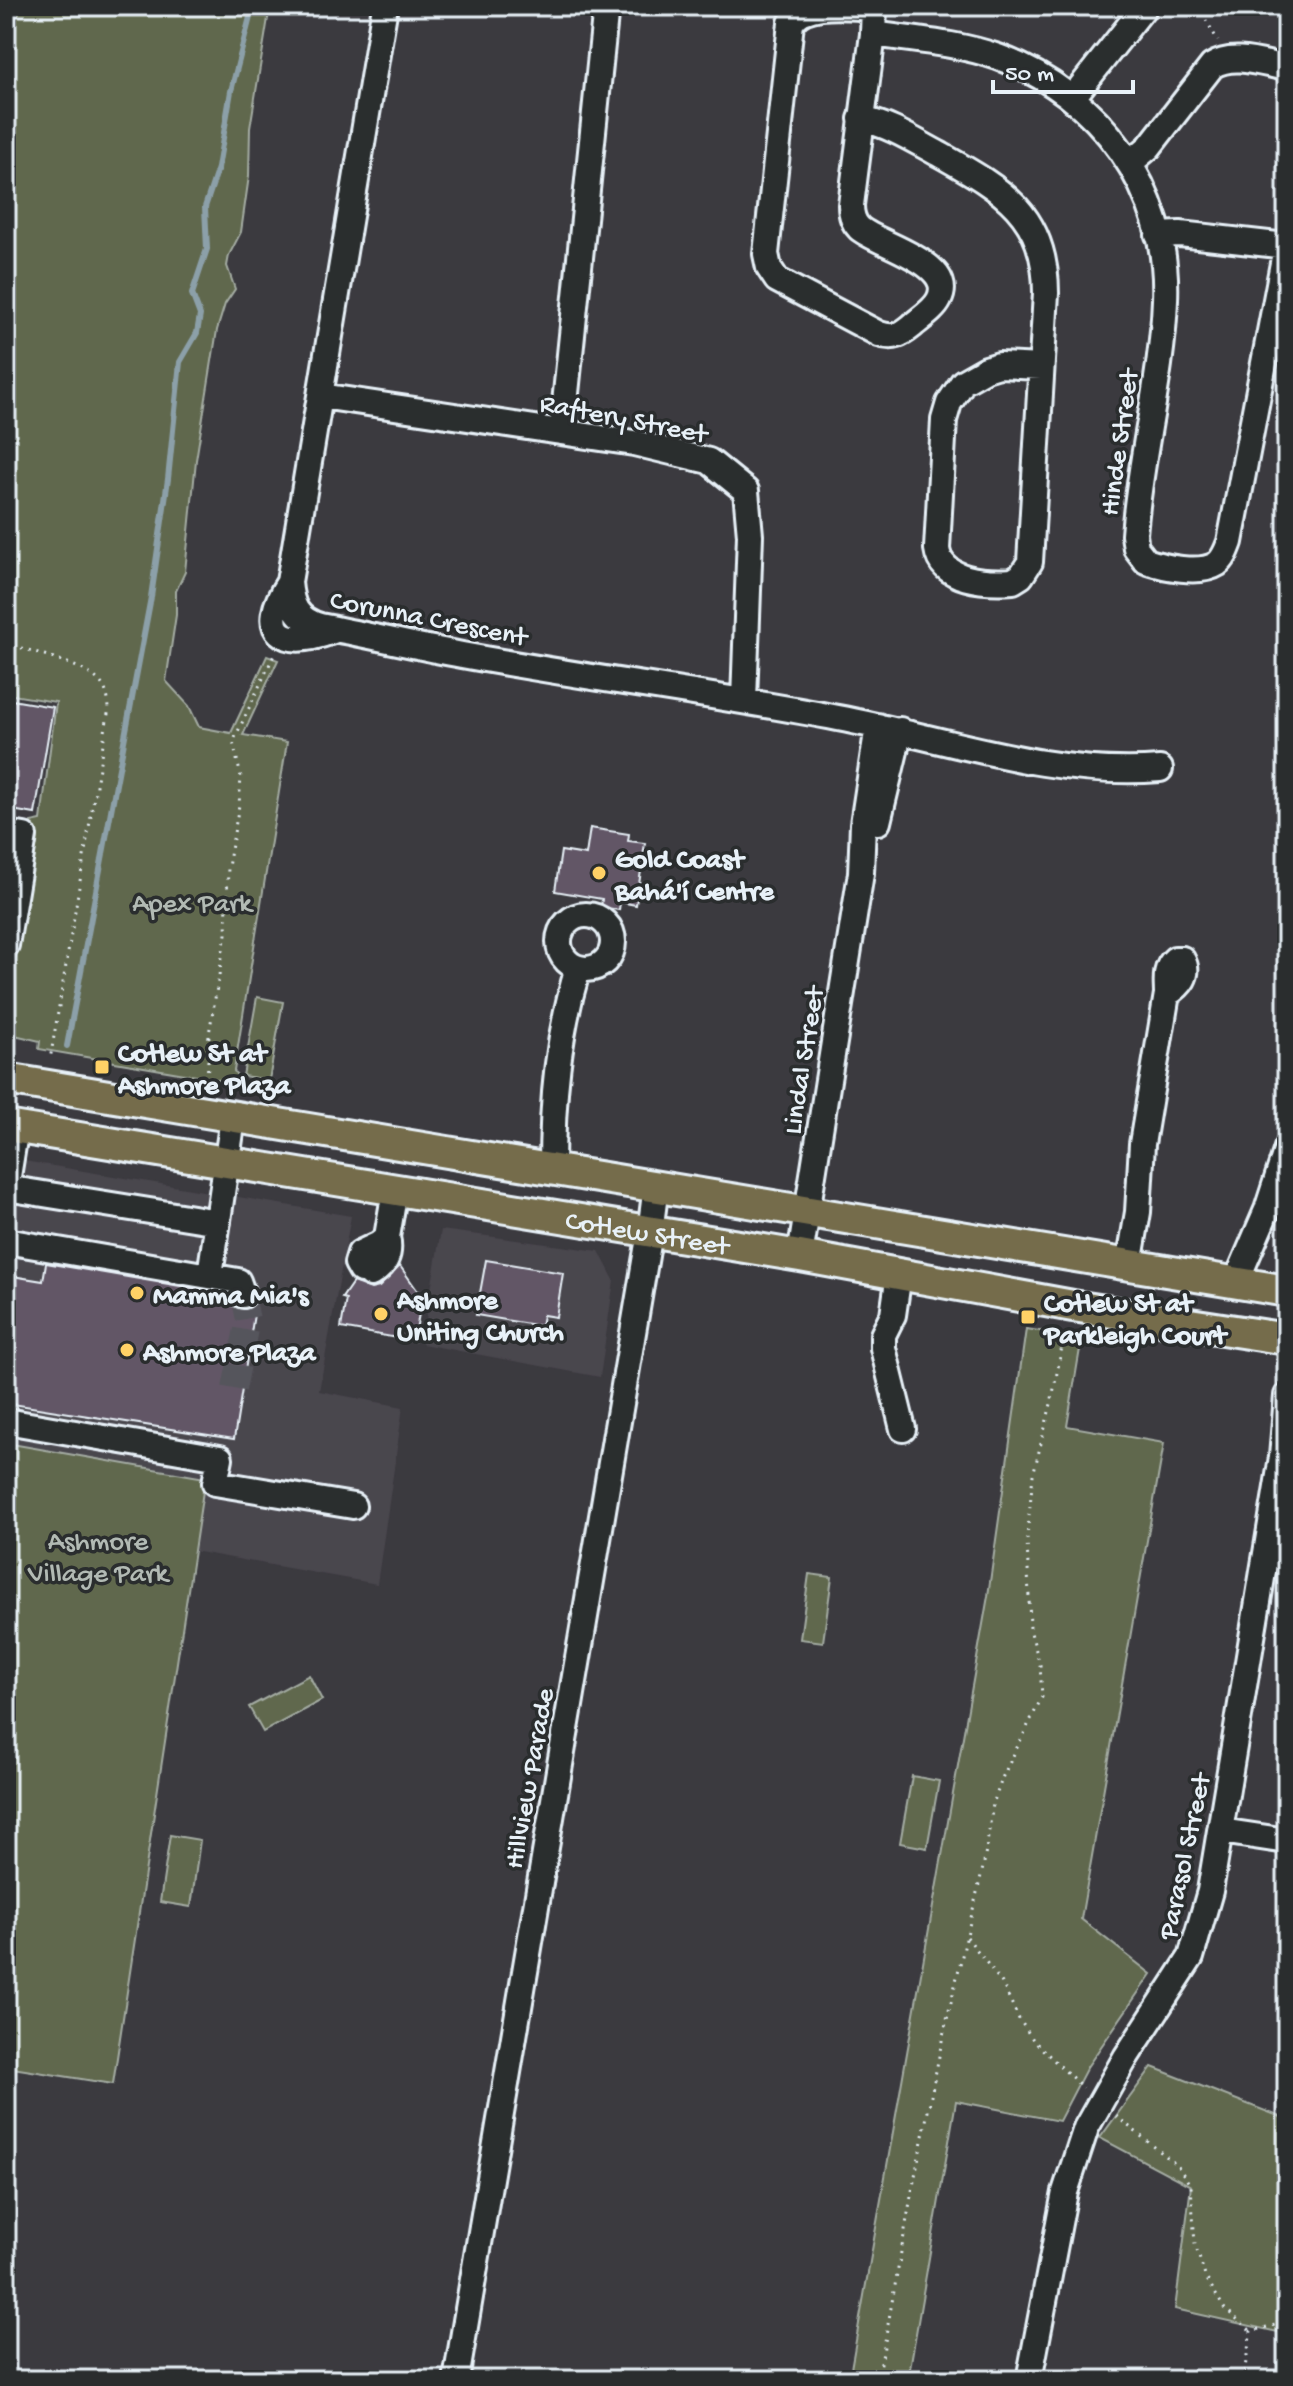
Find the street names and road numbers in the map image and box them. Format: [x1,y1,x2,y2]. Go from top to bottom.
street label: Hinde Street [1095,365,1148,518]
street label: Raftery Street [537,388,712,453]
street label: Corunna Crescent [327,585,532,656]
street label: Lindal Street [777,982,834,1137]
street label: Cotlew Street [563,1206,733,1265]
street label: Hillview Parade [499,1685,564,1872]
street label: Parasol Street [1153,1768,1221,1944]

